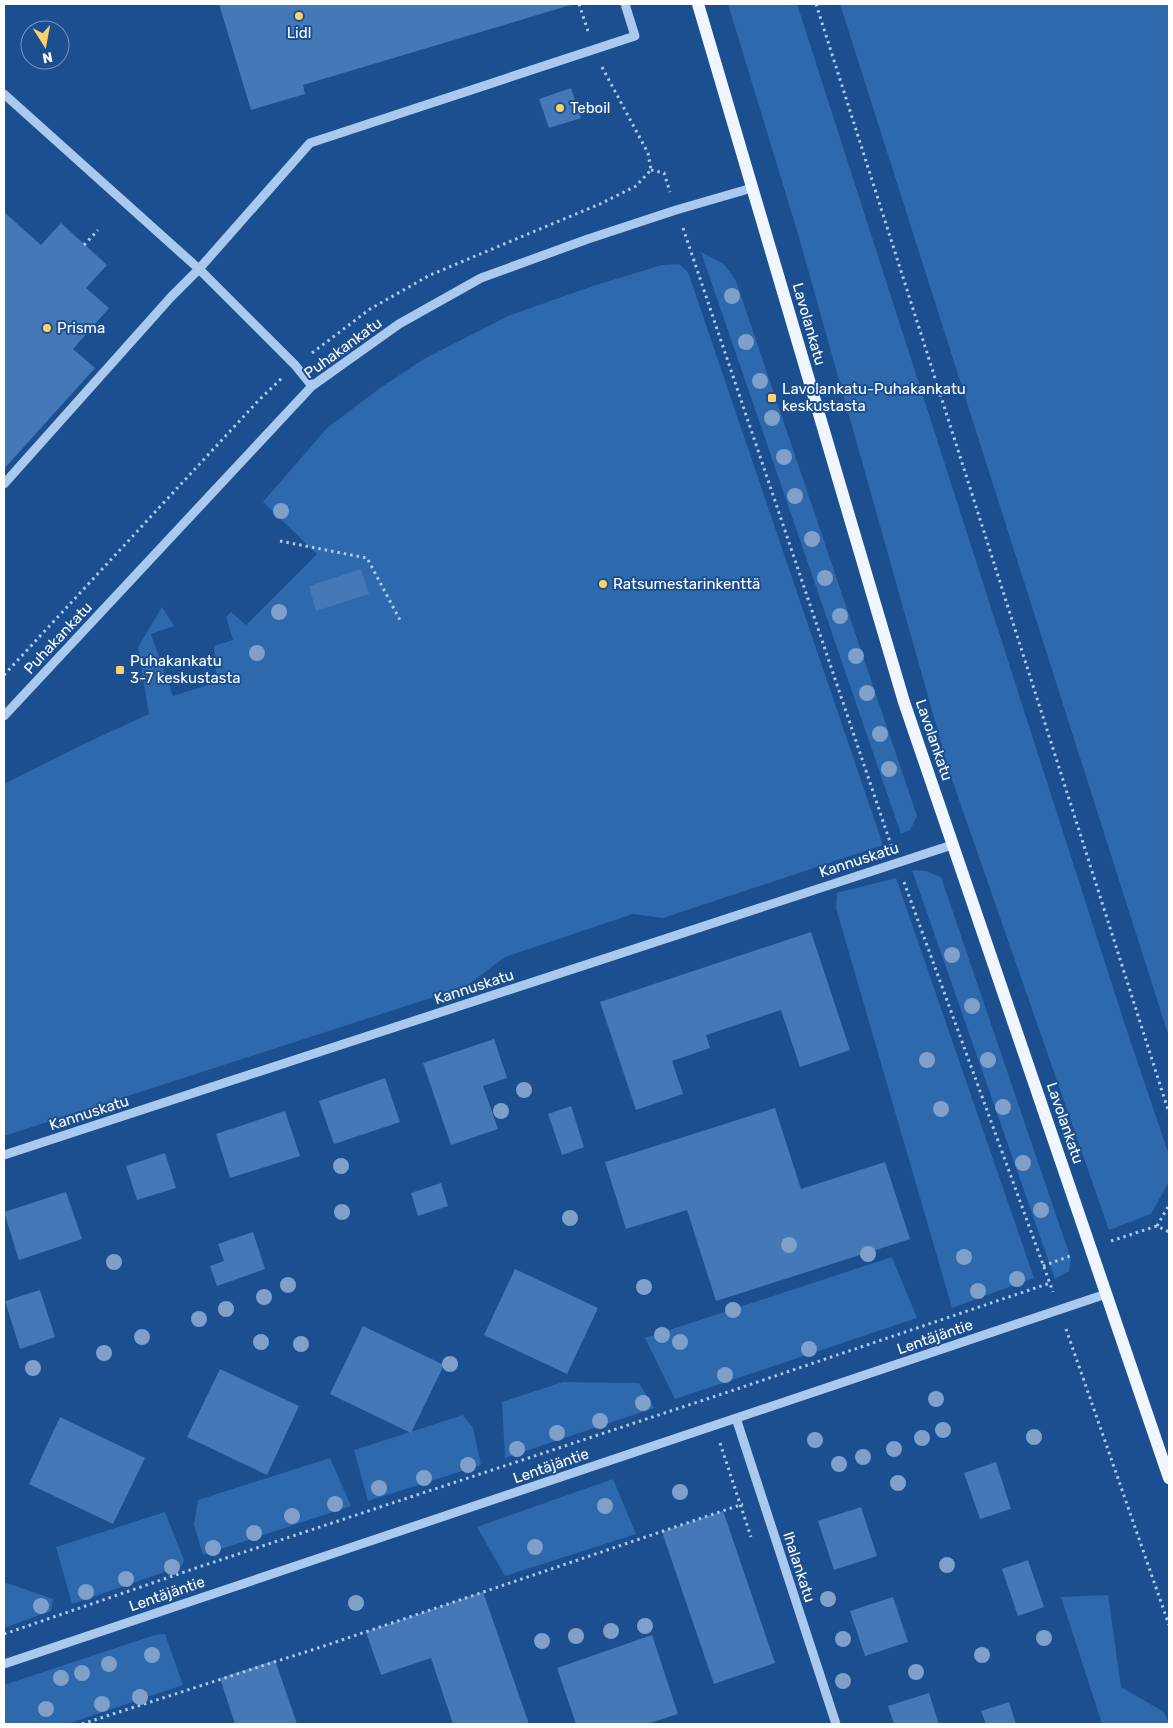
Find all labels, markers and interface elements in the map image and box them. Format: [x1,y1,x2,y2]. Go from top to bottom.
marker: Lidl [293,10,305,22]
north arrow [20,20,70,70]
place label: Lidl [287,24,311,42]
text: N [41,48,54,67]
place label: Teboil [570,99,610,117]
marker: Teboil [554,102,566,114]
street label: Lavolankatu [789,281,829,367]
street label: Puhakankatu [301,314,385,382]
place label: Prisma [57,319,105,337]
marker: Prisma [41,322,53,334]
place label: Lavolankatu-Puhakankatu keskustasta [782,380,966,415]
marker: Lavolankatu-Puhakankatu keskustasta [766,392,778,404]
place label: Ratsumestarinkenttä [613,575,760,593]
marker: Ratsumestarinkenttä [597,578,609,590]
street label: Puhakankatu [20,598,96,678]
place label: Puhakankatu 3-7 keskustasta [130,652,241,687]
marker: Puhakankatu 3-7 keskustasta [114,664,126,676]
street label: Lavolankatu [912,697,956,783]
street label: Kannuskatu [817,839,901,881]
street label: Kannuskatu [432,966,516,1008]
street label: Lavolankatu [1043,1080,1087,1166]
street label: Kannuskatu [47,1092,131,1134]
street label: Lentäjäntie [895,1316,975,1358]
street label: Lentäjäntie [511,1445,591,1487]
street label: Ihalankatu [779,1529,819,1605]
street label: Lentäjäntie [127,1573,207,1615]

